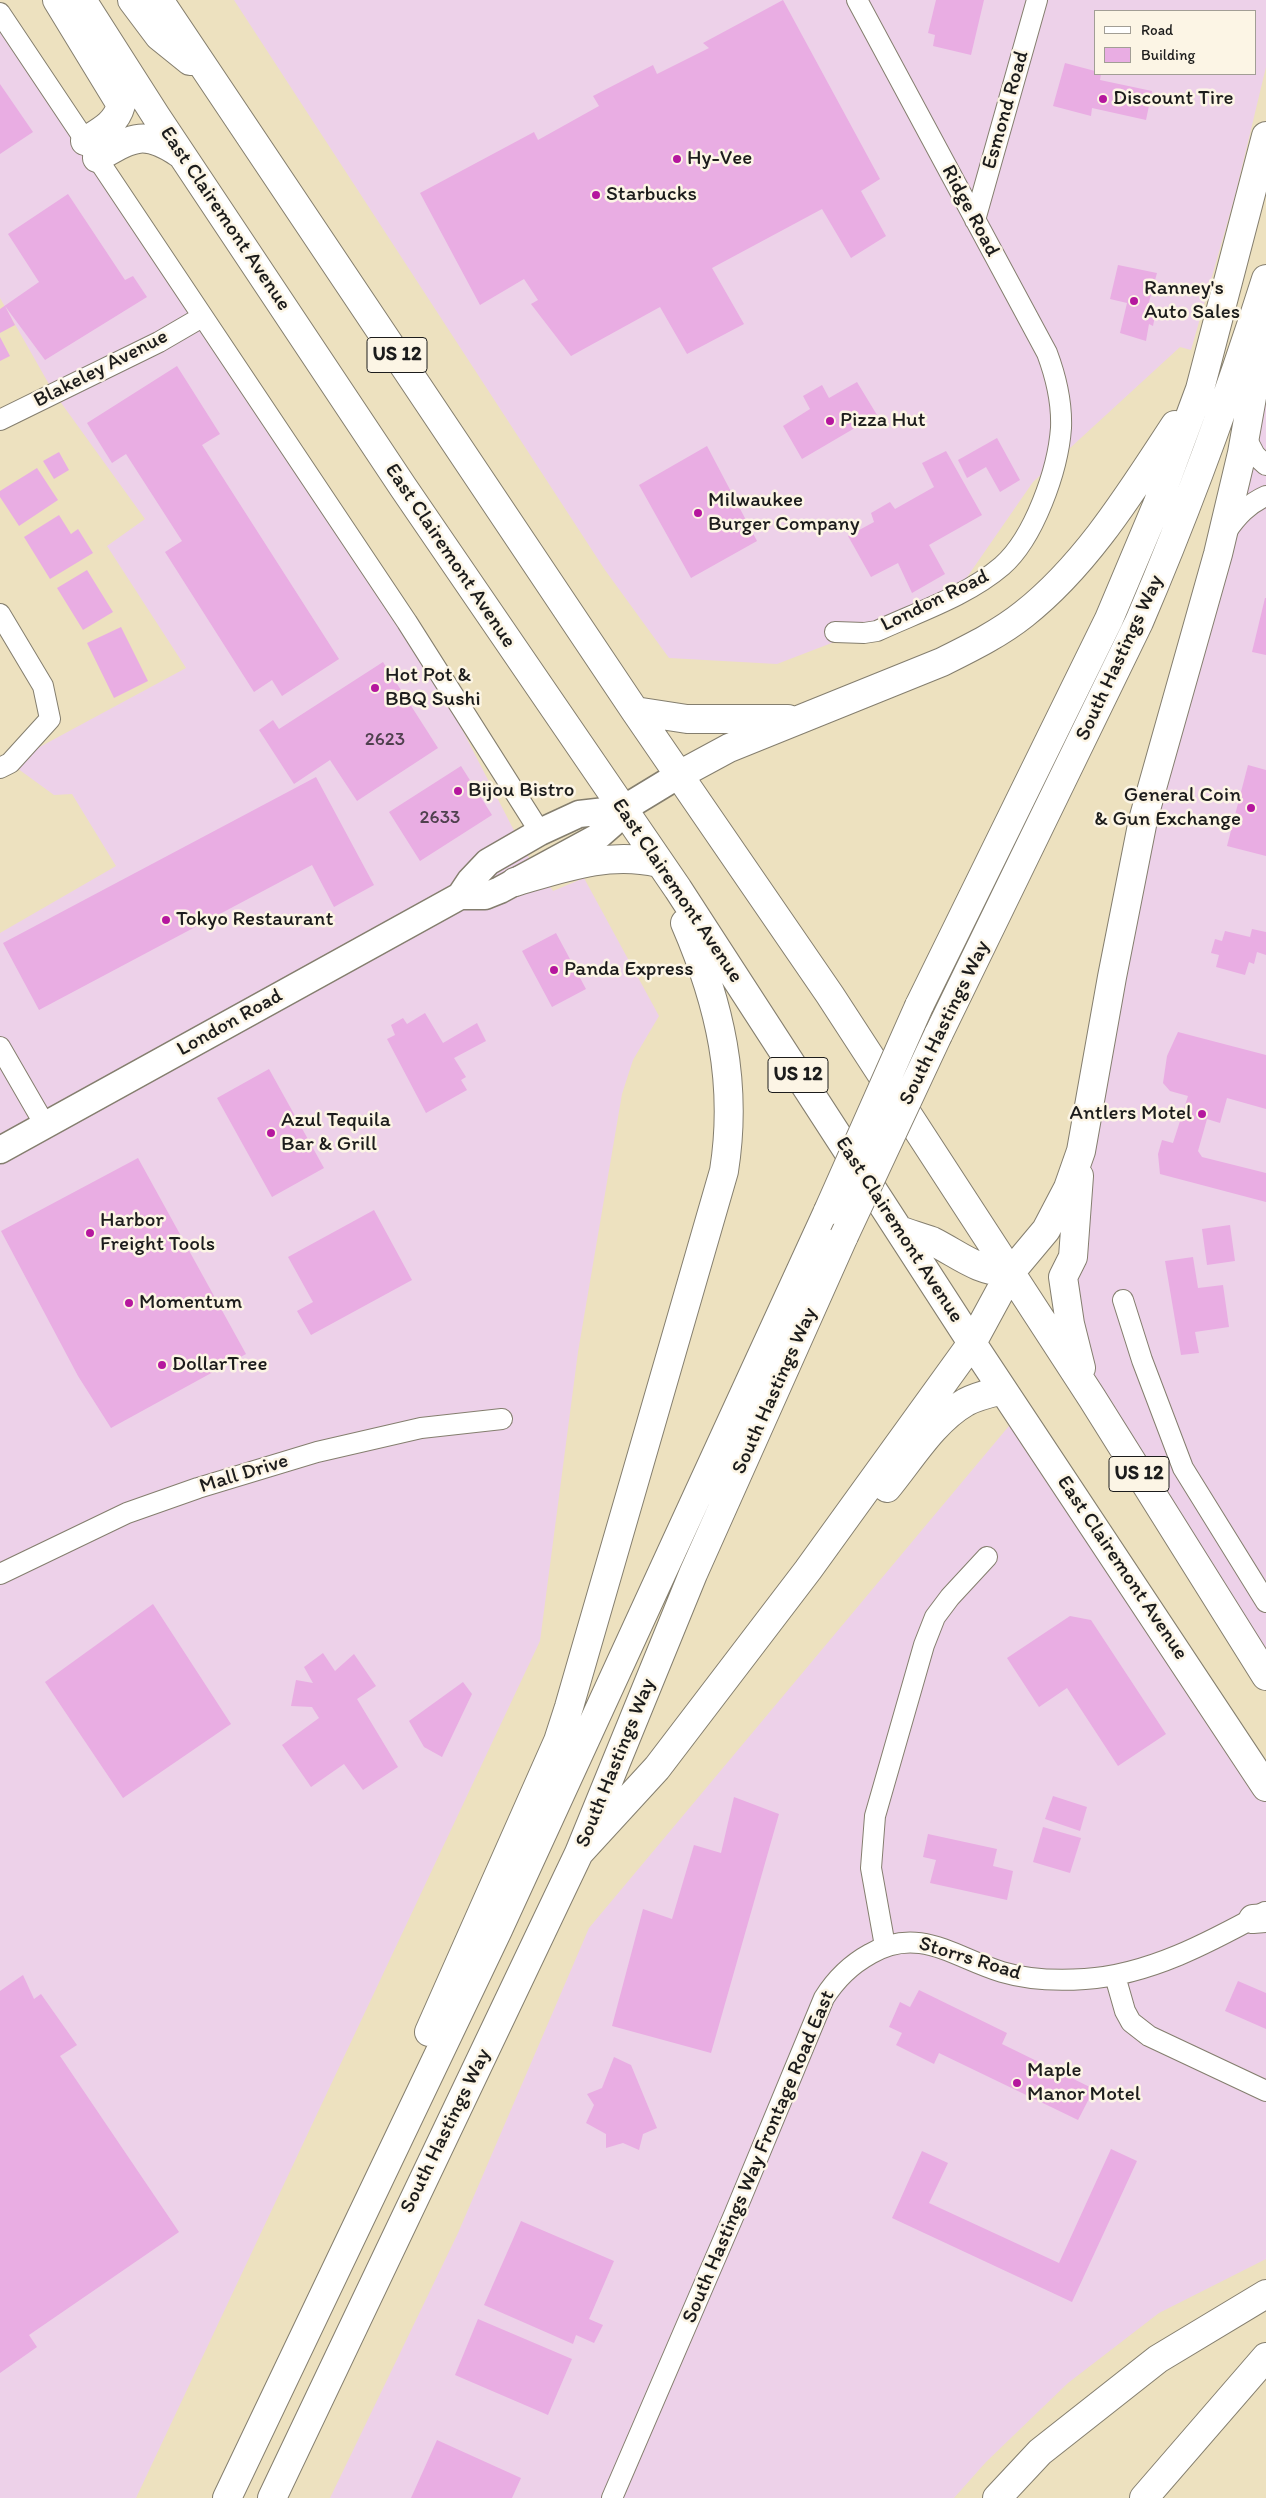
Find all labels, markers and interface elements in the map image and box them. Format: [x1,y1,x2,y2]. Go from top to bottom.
legend [1094,10,1256,75]
text: Road [1141,21,1173,39]
text: Building [1141,46,1195,64]
street label: Esmond Road [977,48,1035,172]
place label: Discount Tire [1113,86,1234,112]
marker: Discount Tire [1097,93,1109,105]
street label: East Clairemont Avenue [154,122,296,316]
place label: Hy-Vee [687,146,752,172]
marker: Hy-Vee [671,153,683,165]
street label: Ridge Road [935,161,1005,261]
place label: Starbucks [606,182,697,208]
marker: Starbucks [590,189,602,201]
place label: Ranney's Auto Sales [1144,276,1240,326]
marker: Ranney's Auto Sales [1128,295,1140,307]
street label: Blakeley Avenue [30,324,172,414]
road number: US 12 [367,338,427,372]
place label: Pizza Hut [840,408,926,434]
marker: Pizza Hut [824,415,836,427]
street label: East Clairemont Avenue [379,459,521,653]
place label: Milwaukee Burger Company [708,488,860,538]
marker: Milwaukee Burger Company [692,507,704,519]
street label: London Road [877,564,993,638]
street label: South Hastings Way [1071,571,1169,745]
place label: Hot Pot & BBQ Sushi [385,663,481,713]
marker: Hot Pot & BBQ Sushi [369,682,381,694]
house number: 2623 [365,729,405,751]
place label: Bijou Bistro [468,778,574,804]
place label: General Coin & Gun Exchange [1094,783,1241,833]
marker: Bijou Bistro [452,785,464,797]
street label: East Clairemont Avenue [606,794,748,988]
marker: General Coin & Gun Exchange [1245,802,1257,814]
house number: 2633 [420,807,460,829]
place label: Tokyo Restaurant [176,907,333,933]
marker: Tokyo Restaurant [160,914,172,926]
street label: South Hastings Way [894,937,996,1109]
place label: Panda Express [564,957,694,983]
marker: Panda Express [548,964,560,976]
street label: London Road [173,984,287,1062]
road number: US 12 [768,1058,828,1092]
place label: Antlers Motel [1070,1101,1192,1127]
place label: Azul Tequila Bar & Grill [281,1108,391,1158]
marker: Antlers Motel [1196,1108,1208,1120]
marker: Azul Tequila Bar & Grill [265,1127,277,1139]
street label: East Clairemont Avenue [829,1132,969,1328]
place label: Harbor Freight Tools [100,1208,215,1258]
marker: Harbor Freight Tools [84,1227,96,1239]
place label: Momentum [139,1290,242,1316]
marker: Momentum [123,1297,135,1309]
street label: South Hastings Way [727,1304,823,1478]
place label: DollarTree [172,1352,267,1378]
marker: DollarTree [156,1359,168,1371]
street label: Mall Drive [197,1449,291,1499]
road number: US 12 [1109,1456,1169,1492]
street label: East Clairemont Avenue [1051,1471,1193,1665]
street label: South Hastings Way [571,1675,661,1851]
street label: Storrs Road [916,1931,1024,1987]
street label: South Hastings Way Frontage Road East [677,1987,841,2327]
street label: South Hastings Way [395,2045,497,2217]
place label: Maple Manor Motel [1027,2058,1141,2108]
marker: Maple Manor Motel [1011,2077,1023,2089]

